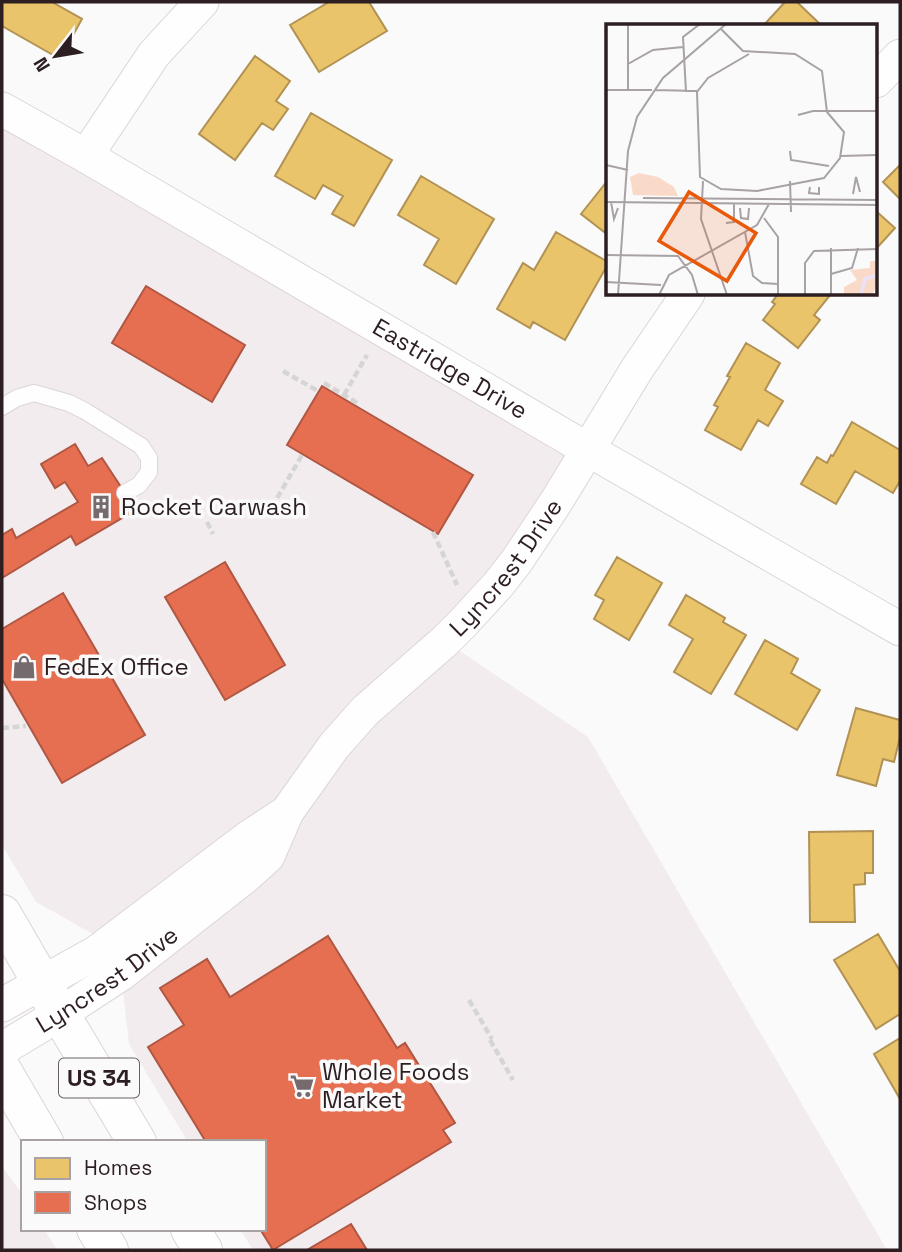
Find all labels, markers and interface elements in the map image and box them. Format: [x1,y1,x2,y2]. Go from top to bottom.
north arrow [21,21,91,91]
inset map [606,24,878,296]
text: N [28,53,56,76]
street label: Eastridge Drive [367,311,533,426]
place label: Rocket Carwash [121,491,307,522]
building icon: Rocket Carwash [87,493,115,521]
street label: Lyncrest Drive [442,493,569,643]
place label: FedEx Office [44,651,189,682]
shop icon: FedEx Office [10,653,38,681]
street label: Lyncrest Drive [30,919,184,1040]
place label: Whole Foods Market [322,1056,469,1115]
road number: US 34 [59,1058,139,1098]
supermarket icon: Whole Foods Market [288,1072,316,1100]
legend [21,1140,266,1231]
text: Homes [84,1154,152,1181]
text: Shops [84,1189,147,1216]

